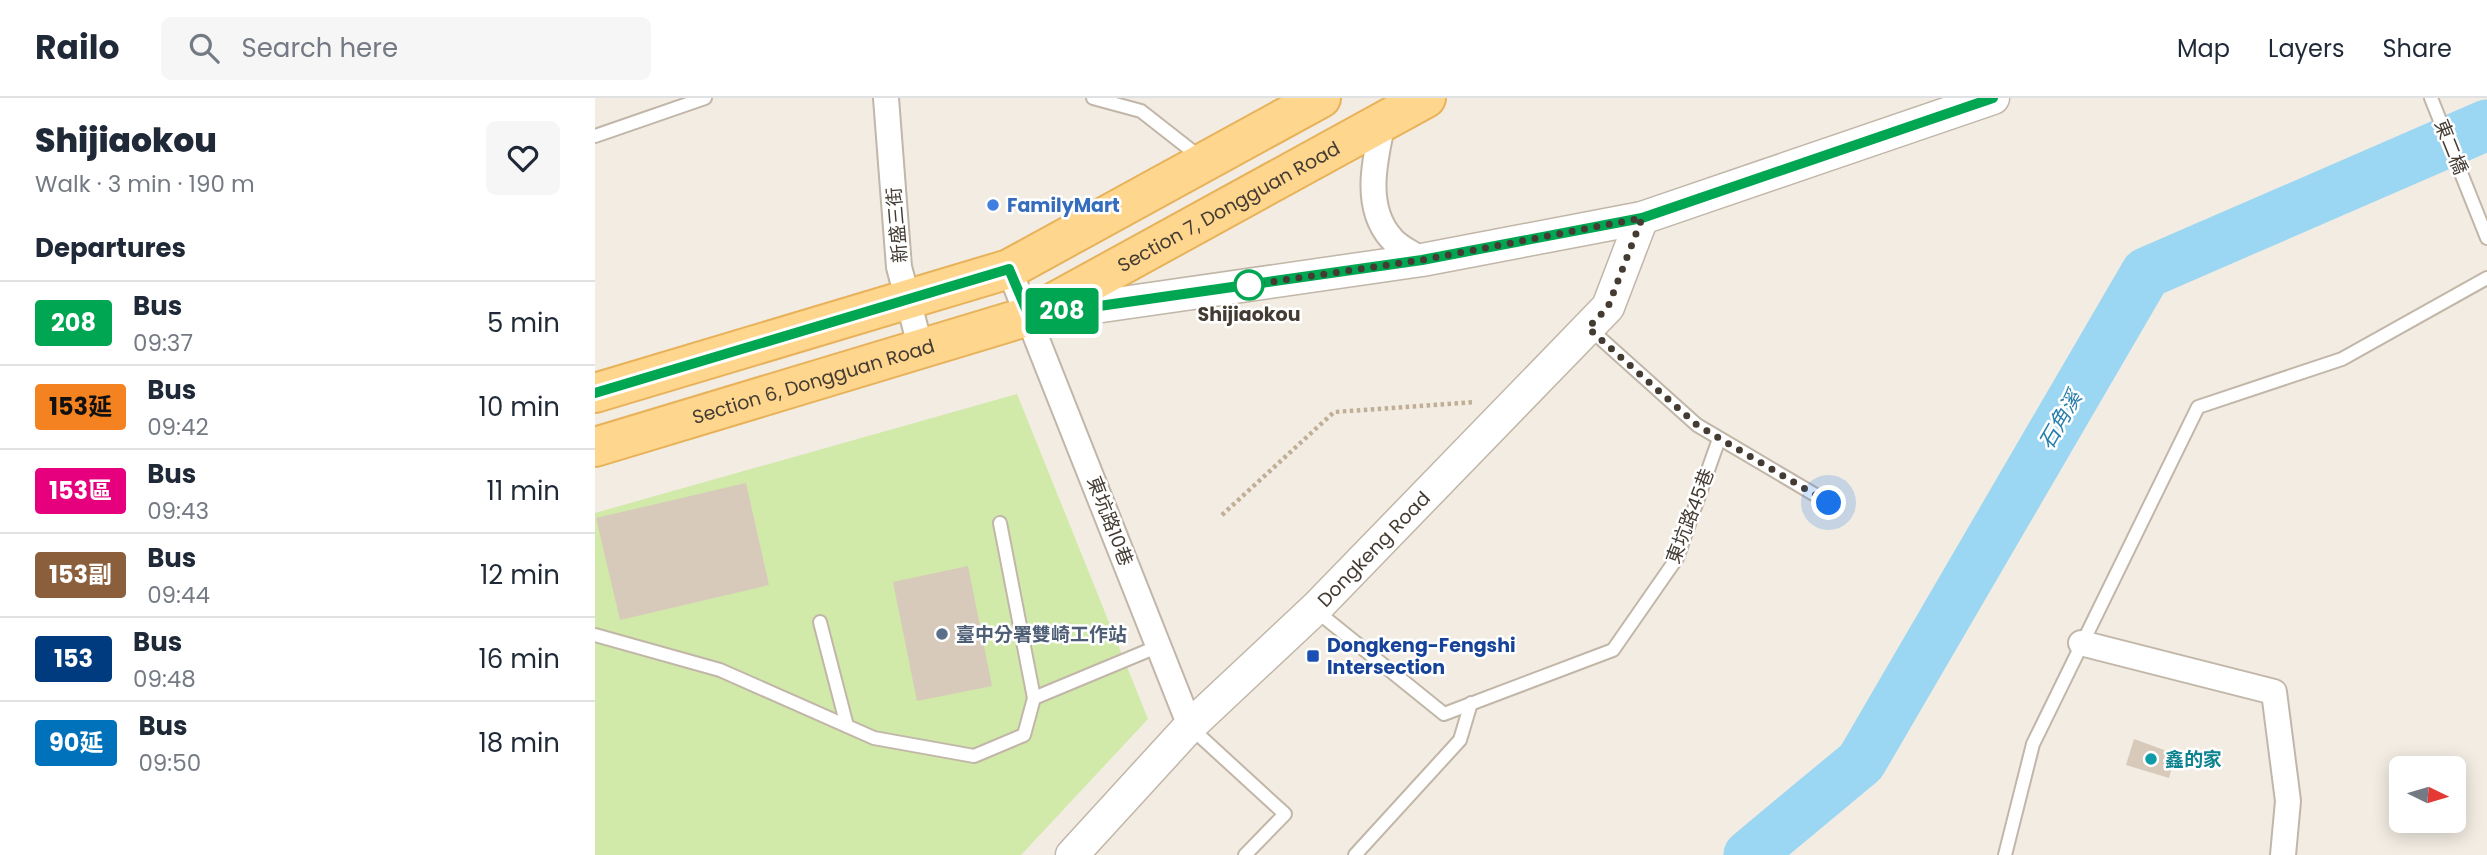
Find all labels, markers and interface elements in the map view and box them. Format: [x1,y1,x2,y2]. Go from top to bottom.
search box [161,17,651,80]
text: Railo [35,24,119,71]
icon: search [185,29,223,67]
text: Search here [241,30,398,66]
text: Map [2177,32,2230,65]
text: Layers [2268,32,2344,65]
text: Share [2382,32,2452,65]
street label: 東二橋 [2428,116,2474,178]
text: Shijiaokou [35,117,217,164]
button: heart [486,121,560,195]
street label: Section 7, Dongguan Road [1113,134,1345,278]
text: Walk · 3 min · 190 m [35,168,255,200]
street label: 新盛三街 [880,186,914,264]
place label: FamilyMart [1007,192,1120,219]
marker: FamilyMart [985,197,1001,213]
text: Departures [35,230,186,266]
marker: Shijiaokou [1234,270,1264,300]
text: Bus [133,288,182,324]
line badge: 208 [1022,288,1102,334]
text: 208 [1040,294,1084,327]
place label: Shijiaokou [1198,301,1300,328]
text: 5 min [487,305,560,341]
text: 208 [51,306,96,339]
text: 09:37 [133,327,193,359]
street label: Section 6, Dongguan Road [689,332,938,430]
text: Bus [147,372,196,408]
water label: 石角溪 [2032,383,2090,455]
text: 10 min [479,389,560,425]
text: 153延 [49,390,112,423]
text: 09:42 [147,411,209,443]
text: Bus [147,456,196,492]
street label: 東坑路45巷 [1659,465,1721,567]
street label: 東坑路10巷 [1081,472,1139,570]
text: 11 min [487,473,560,509]
text: 153區 [49,474,112,507]
street label: Dongkeng Road [1311,485,1436,613]
your location [1811,485,1846,520]
text: 09:43 [147,495,209,527]
text: Bus [147,540,196,576]
text: 12 min [480,557,560,593]
text: 153副 [49,558,112,591]
text: 09:44 [147,579,210,611]
place label: 臺中分署雙崎工作站 [956,621,1127,648]
text: Bus [133,624,182,660]
marker: 臺中分署雙崎工作站 [934,626,950,642]
place label: Dongkeng-Fengshi Intersection [1327,632,1516,681]
text: 16 min [478,641,560,677]
text: 153 [54,642,93,675]
marker: Dongkeng-Fengshi Intersection [1305,648,1321,664]
text: 09:48 [133,663,196,695]
text: Bus [138,708,188,744]
text: 18 min [479,725,560,761]
text: 90延 [49,726,103,759]
place label: 鑫的家 [2165,746,2222,773]
text: 09:50 [138,747,201,779]
marker: 鑫的家 [2143,751,2159,767]
north arrow [2389,756,2466,833]
map controls [2389,756,2466,833]

